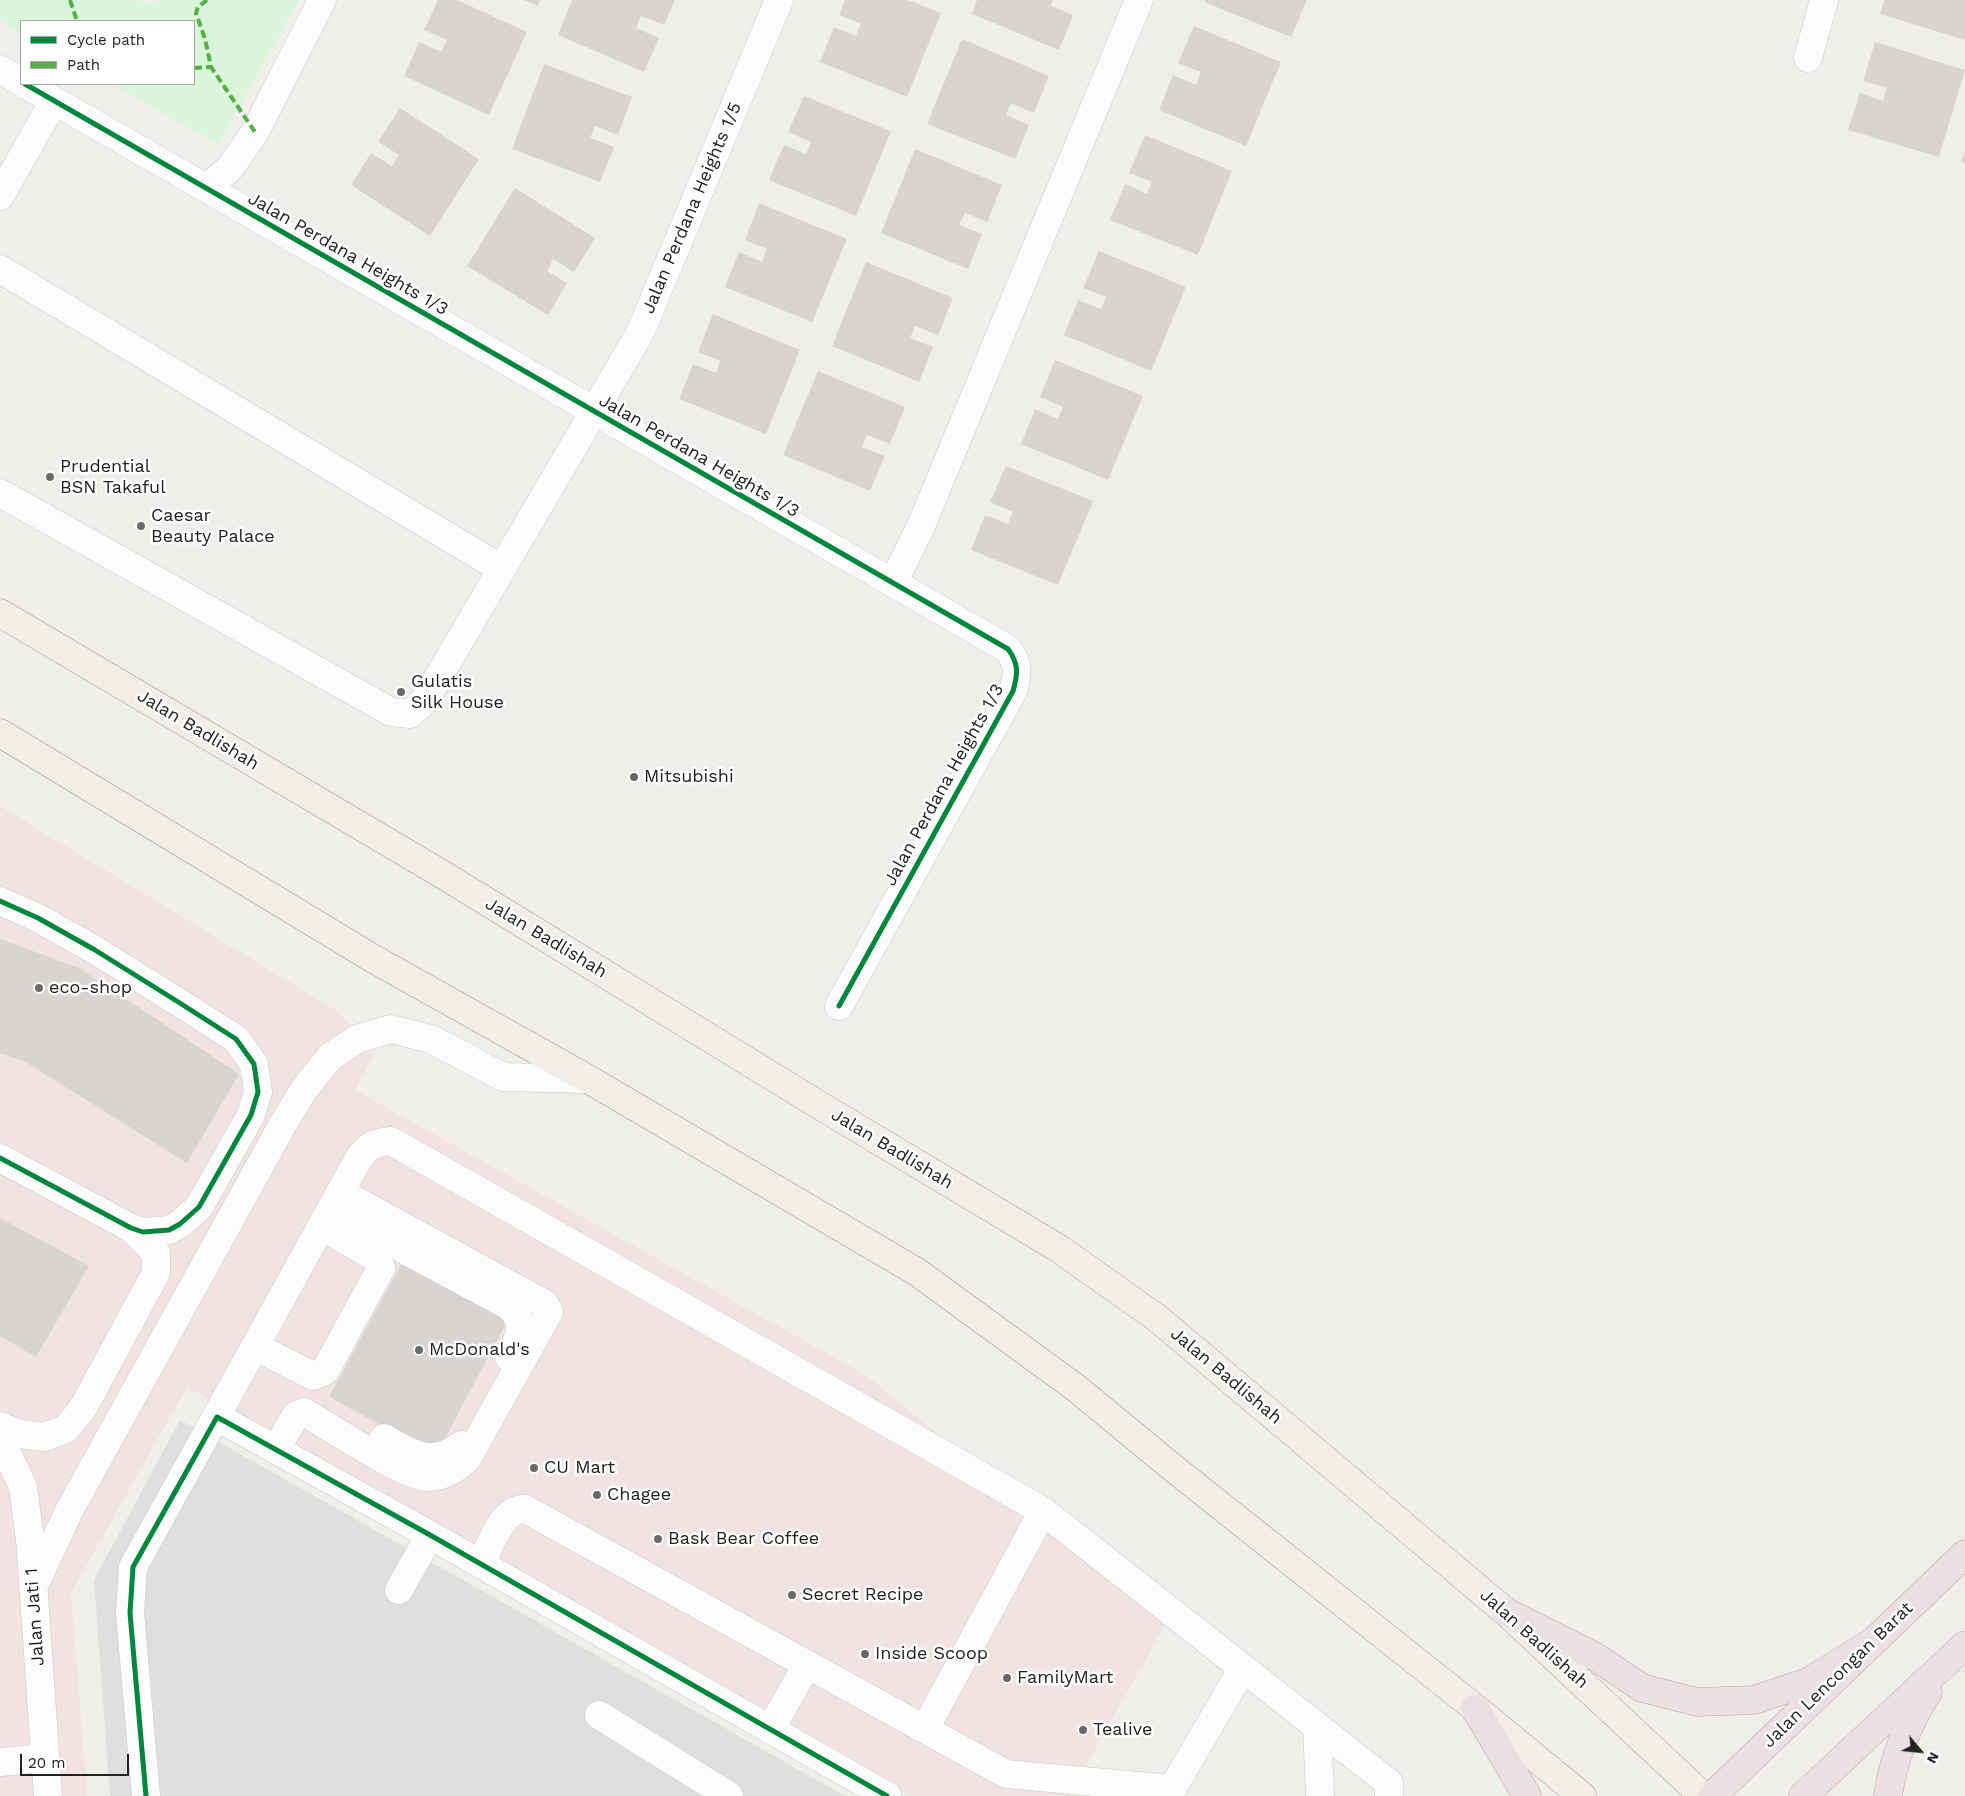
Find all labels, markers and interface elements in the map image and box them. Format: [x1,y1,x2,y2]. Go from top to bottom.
legend [20,20,195,85]
text: Cycle path [67,31,145,49]
text: Path [67,56,100,74]
street label: Jalan Perdana Heights 1/5 [638,99,746,317]
street label: Jalan Perdana Heights 1/3 [244,188,452,320]
street label: Jalan Perdana Heights 1/3 [595,390,803,522]
place label: Prudential BSN Takaful [60,456,166,498]
marker: Prudential BSN Takaful [44,471,56,483]
place label: Caesar Beauty Palace [151,505,275,548]
marker: Caesar Beauty Palace [135,520,147,532]
place label: Gulatis Silk House [411,671,504,714]
street label: Jalan Perdana Heights 1/3 [879,680,1009,890]
street label: Jalan Badlishah [133,685,263,775]
marker: Gulatis Silk House [395,686,407,698]
place label: Mitsubishi [644,766,734,788]
marker: Mitsubishi [628,771,640,783]
street label: Jalan Badlishah [481,893,611,983]
place label: eco-shop [49,977,132,999]
marker: eco-shop [33,982,45,994]
street label: Jalan Badlishah [827,1104,957,1194]
street label: Jalan Badlishah [1166,1323,1286,1429]
place label: McDonald's [429,1339,530,1361]
marker: McDonald's [413,1344,425,1356]
place label: CU Mart [544,1457,615,1479]
marker: CU Mart [528,1462,540,1474]
place label: Chagee [607,1484,671,1506]
marker: Chagee [591,1489,603,1501]
place label: Bask Bear Coffee [668,1528,819,1550]
marker: Bask Bear Coffee [652,1533,664,1545]
street label: Jalan Jati 1 [21,1567,49,1667]
place label: Secret Recipe [802,1584,923,1606]
street label: Jalan Badlishah [1475,1585,1593,1693]
marker: Secret Recipe [786,1589,798,1601]
street label: Jalan Lencongan Barat [1758,1598,1918,1752]
place label: Inside Scoop [875,1643,988,1665]
marker: Inside Scoop [859,1648,871,1660]
place label: FamilyMart [1017,1667,1113,1689]
marker: FamilyMart [1001,1672,1013,1684]
place label: Tealive [1093,1719,1153,1741]
marker: Tealive [1077,1724,1089,1736]
north arrow [1895,1726,1945,1776]
scale bar [22,1744,131,1776]
text: N [1924,1750,1943,1766]
text: 20 m [28,1754,66,1772]

